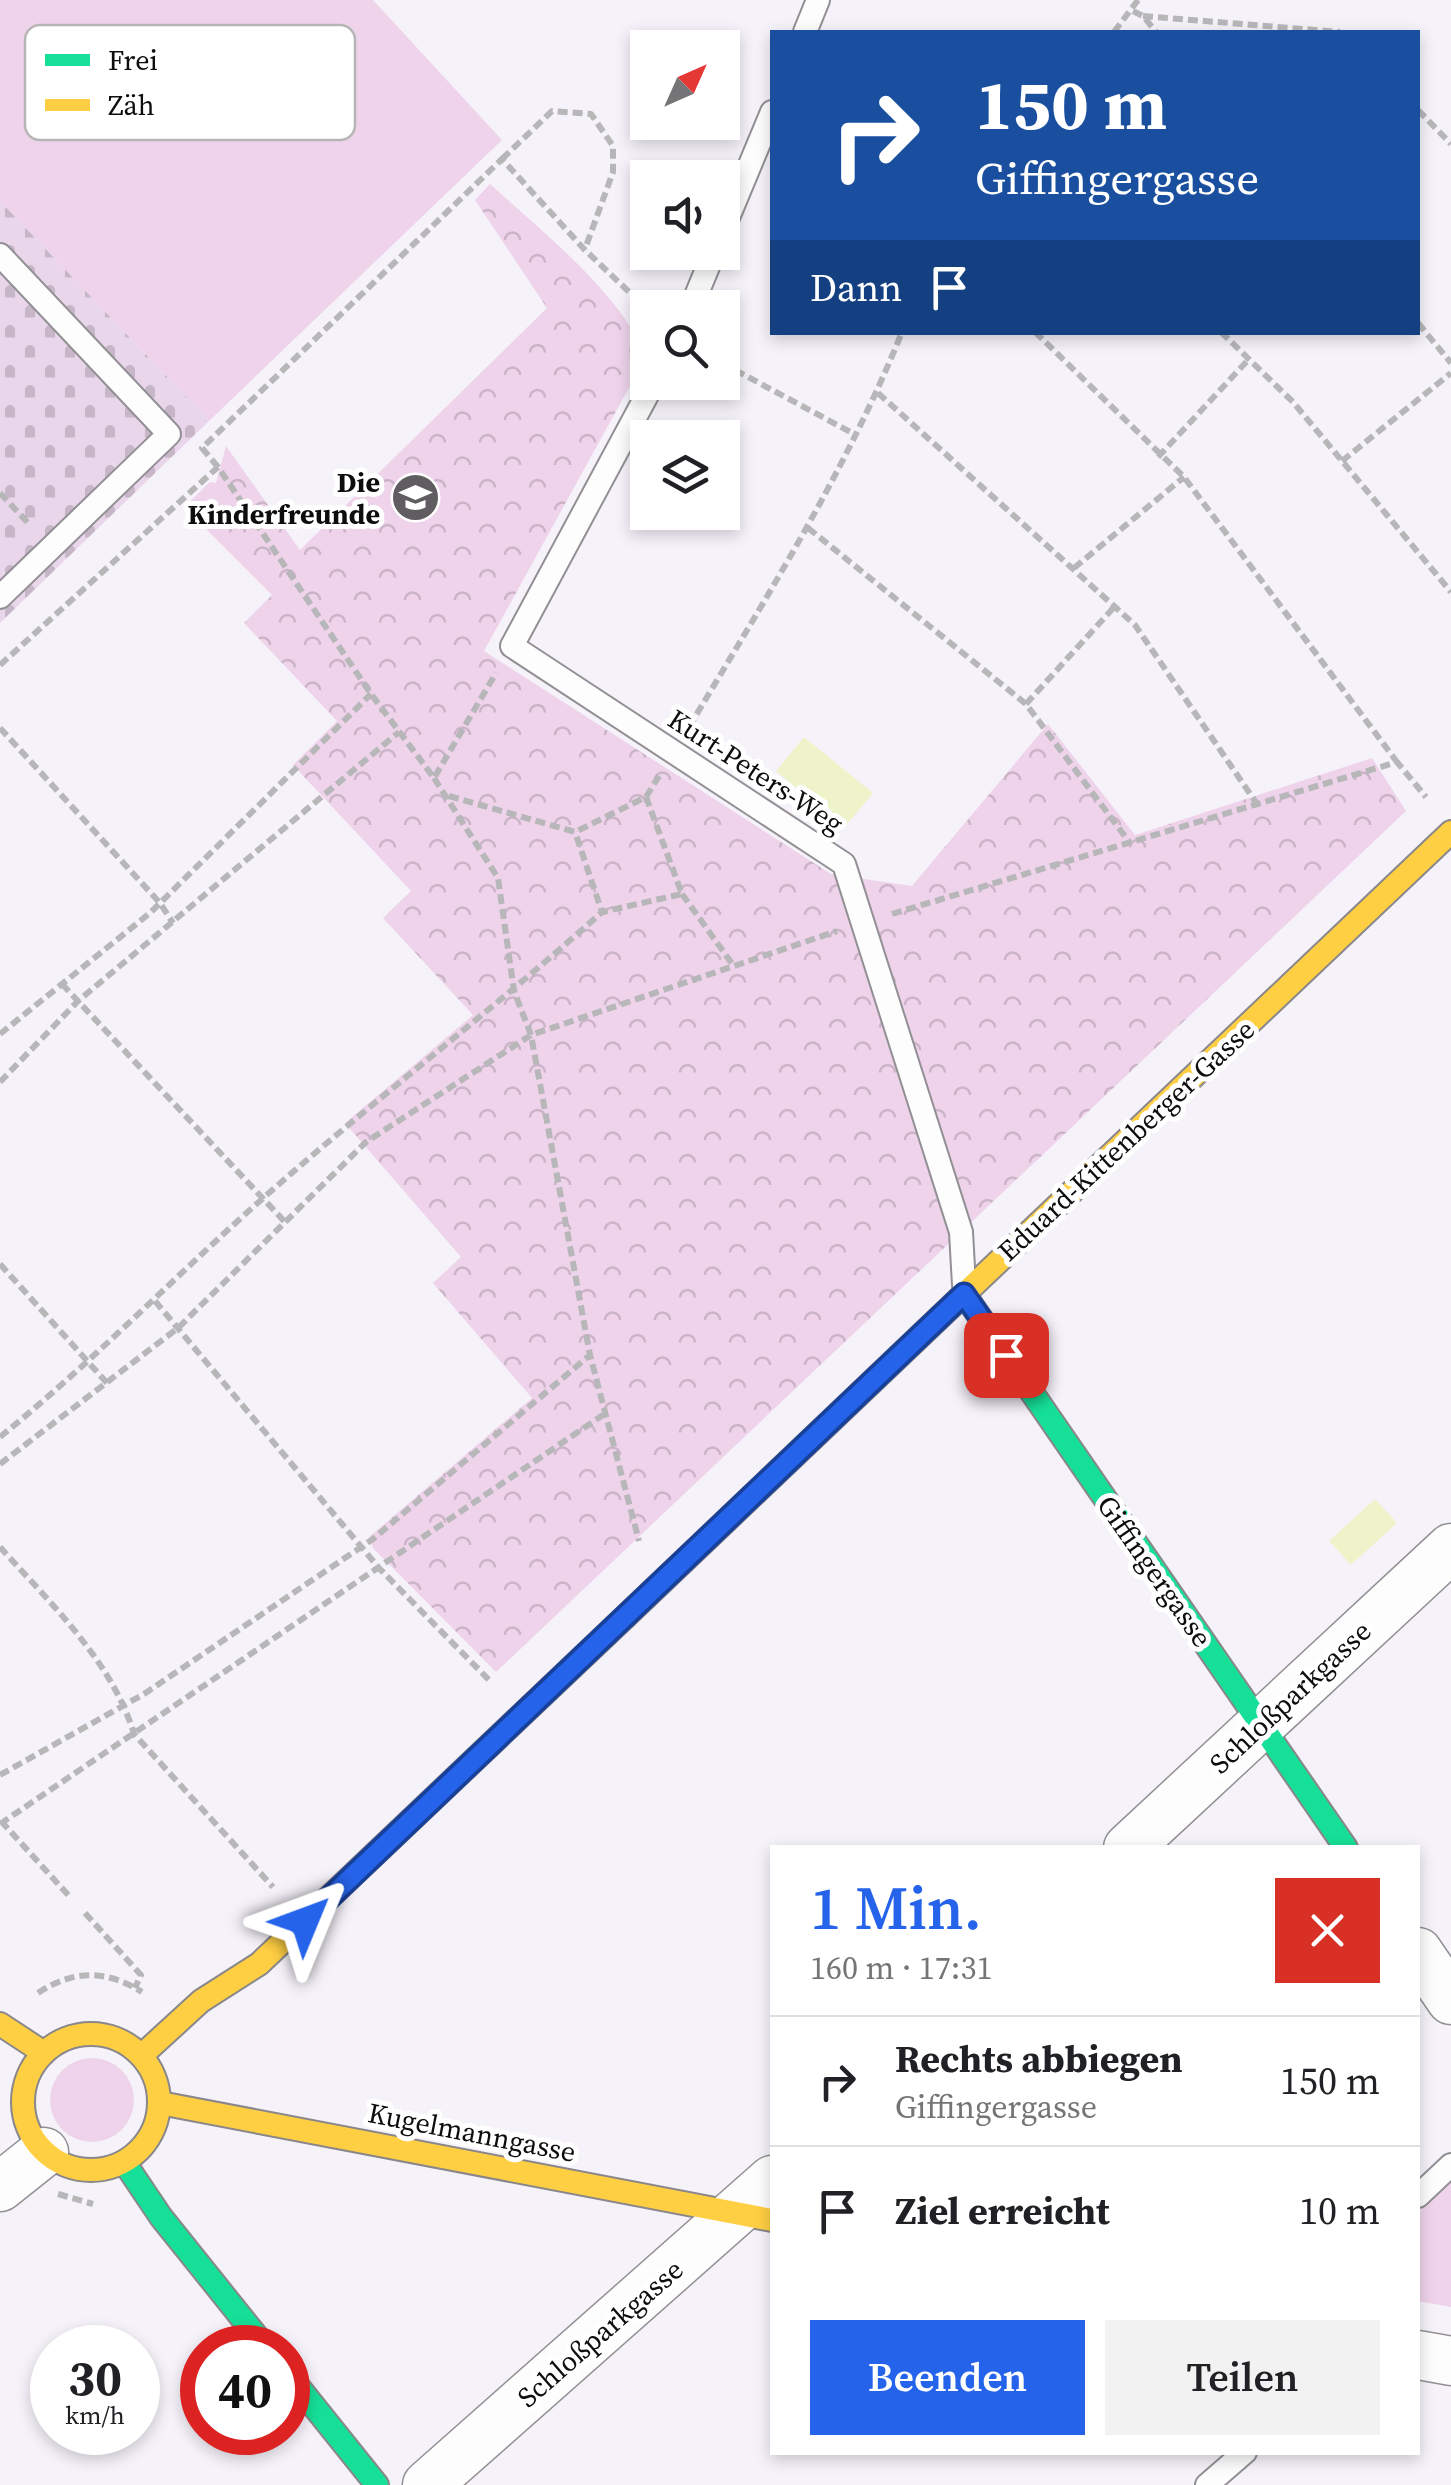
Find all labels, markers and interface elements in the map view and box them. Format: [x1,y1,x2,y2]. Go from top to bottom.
legend [25,25,355,140]
north arrow [630,30,740,140]
map controls [630,30,740,530]
text: Frei [108,41,158,79]
text: 150 m [975,56,1167,152]
icon: right [810,70,940,200]
text: Zäh [108,86,155,124]
text: Giffingergasse [975,147,1259,209]
button: sound [630,160,740,270]
icon: arrive [922,260,977,315]
text: Dann [810,262,902,314]
button: search [630,290,740,400]
button: layers [630,420,740,530]
place label: Die Kinderfreunde [187,463,380,533]
school or university icon: Die Kinderfreunde [389,472,441,524]
street label: Kurt-Peters-Weg [661,700,851,842]
street label: Eduard-Kittenberger-Gasse [989,1011,1263,1269]
pin [964,1313,1049,1398]
icon: arrive [979,1328,1034,1383]
street label: Giffingergasse [1089,1488,1221,1654]
street label: Schloßparkgasse [1201,1612,1379,1782]
text: 1 Min. [810,1867,982,1949]
position arrow [253,1869,357,1973]
button: close [1275,1878,1380,1983]
text: 160 m · 17:31 [810,1946,992,1990]
text: Rechts abbiegen [895,2033,1183,2085]
icon: right [810,2054,865,2109]
text: 150 m [1280,2055,1380,2107]
text: Giffingergasse [895,2085,1097,2129]
street label: Kugelmanngasse [365,2093,579,2171]
icon: arrive [810,2184,865,2239]
text: Ziel erreicht [895,2185,1110,2237]
text: 10 m [1299,2185,1380,2237]
street label: Schloßparkgasse [509,2250,691,2416]
button: Beenden [810,2320,1085,2435]
button: Teilen [1105,2320,1380,2435]
speed limit sign: 40 [180,2325,310,2455]
text: 30 [68,2343,122,2412]
text: km/h [65,2398,125,2432]

